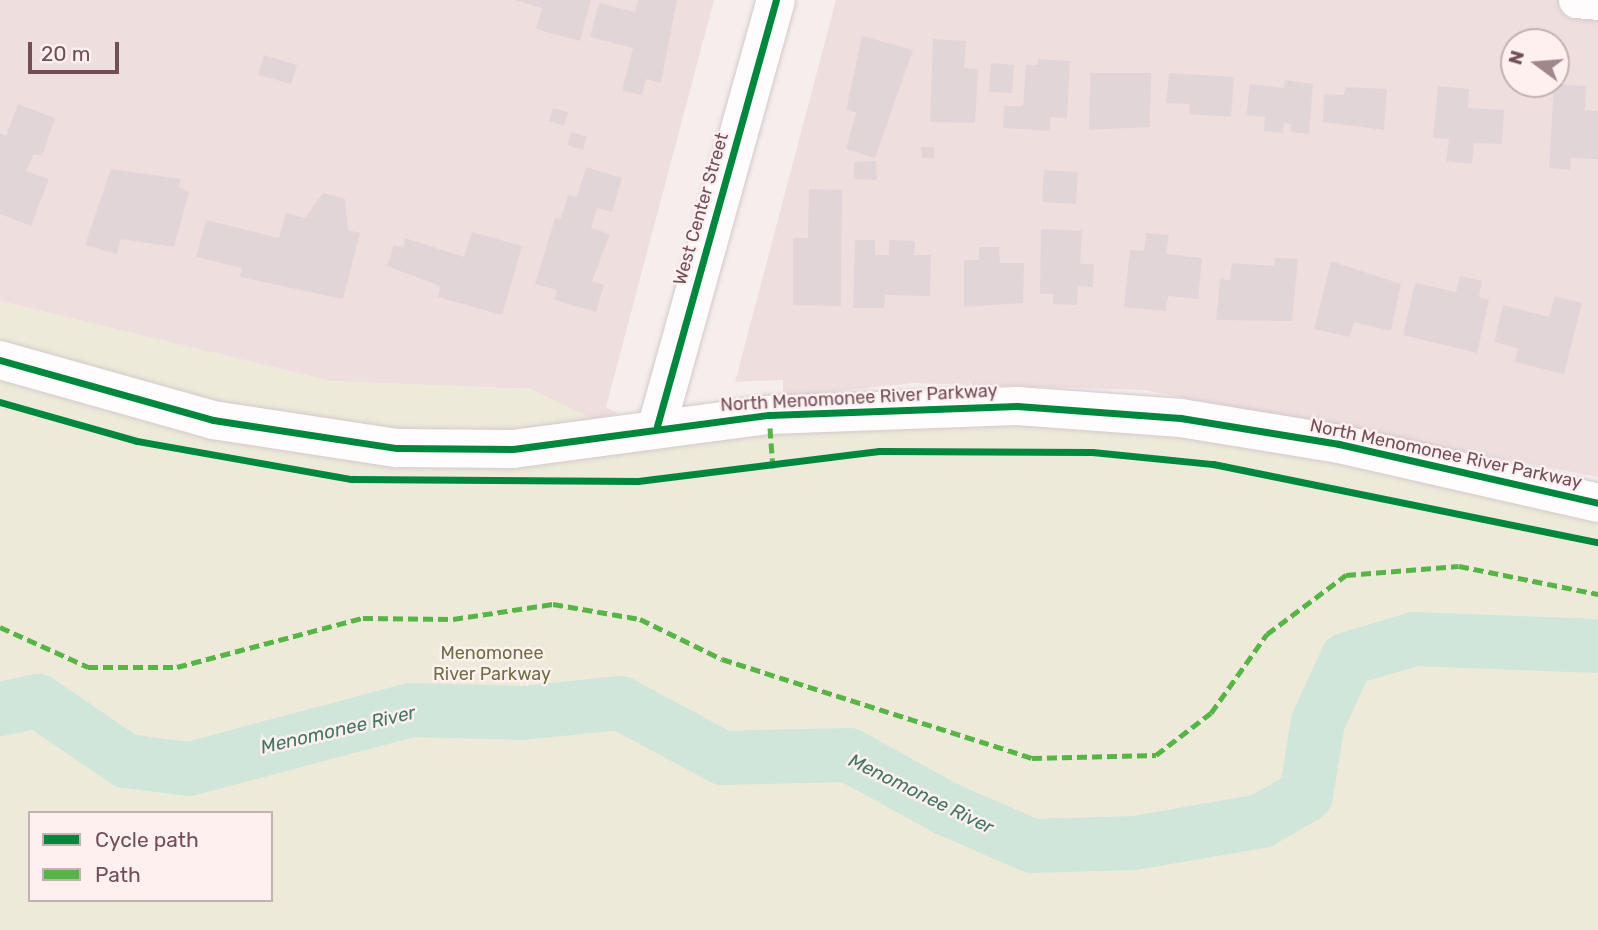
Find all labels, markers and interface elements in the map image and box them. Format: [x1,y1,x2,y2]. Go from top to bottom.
scale bar [32,28,122,72]
north arrow [1500,28,1570,98]
text: 20 m [41,41,90,66]
text: N [1503,48,1529,67]
street label: West Center Street [669,130,733,288]
street label: North Menomonee River Parkway [720,380,998,416]
street label: North Menomonee River Parkway [1308,415,1584,493]
park label: Menomonee River Parkway [433,643,551,686]
water label: Menomonee River [258,701,418,759]
water label: Menomonee River [845,749,997,839]
legend [28,811,273,902]
text: Cycle path [95,827,199,852]
text: Path [95,862,141,887]

